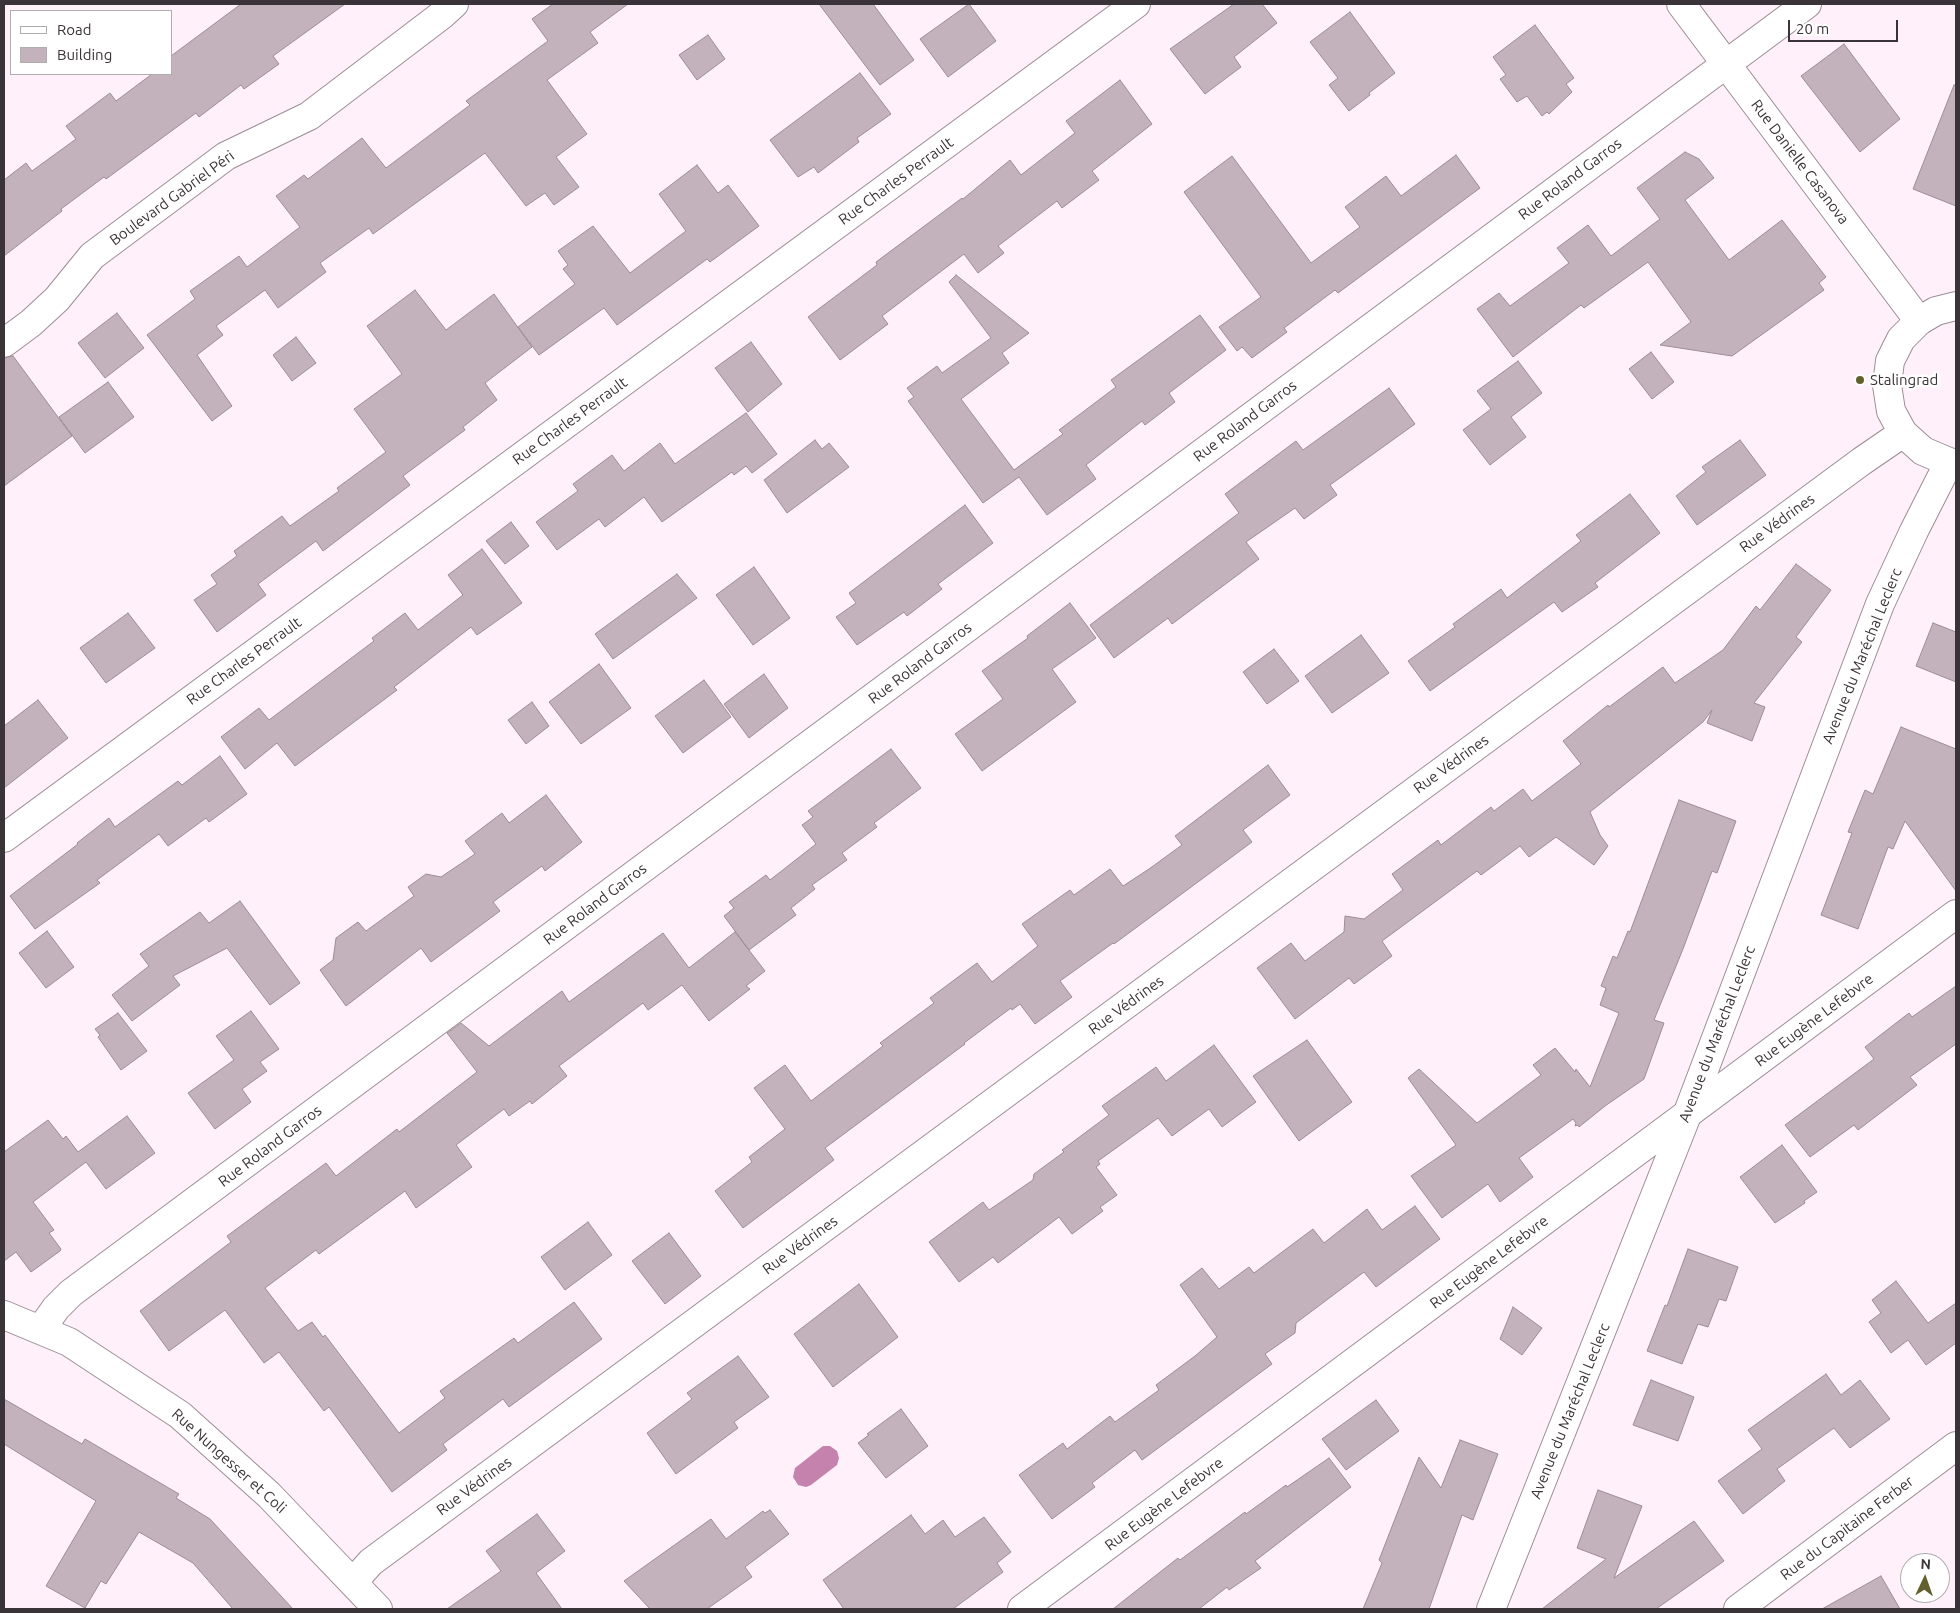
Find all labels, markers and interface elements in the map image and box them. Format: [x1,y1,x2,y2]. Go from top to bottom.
legend [10,10,172,75]
scale bar [1790,10,1900,42]
text: 20 m [1796,20,1829,37]
text: Road [57,21,92,38]
text: Building [57,46,112,63]
street label: Rue Danielle Casanova [1747,96,1853,228]
street label: Rue Charles Perrault [835,133,957,229]
street label: Rue Roland Garros [1515,134,1625,224]
street label: Boulevard Gabriel Péri [106,147,238,249]
place label: Stalingrad [1870,371,1938,389]
street label: Rue Charles Perrault [509,373,631,469]
marker: Stalingrad [1854,374,1866,386]
street label: Rue Roland Garros [1190,376,1300,466]
street label: Rue Védrines [1736,490,1818,556]
street label: Avenue du Maréchal Leclerc [1818,566,1906,746]
street label: Rue Charles Perrault [183,613,305,709]
street label: Rue Roland Garros [865,618,975,708]
street label: Rue Védrines [1410,731,1492,797]
street label: Rue Roland Garros [540,859,650,949]
street label: Avenue du Maréchal Leclerc [1675,943,1759,1125]
street label: Rue Eugène Lefebvre [1751,970,1877,1070]
street label: Rue Védrines [1085,972,1167,1038]
street label: Rue Roland Garros [215,1101,325,1191]
street label: Rue Védrines [759,1212,841,1278]
street label: Rue Eugène Lefebvre [1426,1212,1552,1312]
street label: Avenue du Maréchal Leclerc [1526,1321,1614,1501]
street label: Rue Nungesser et Coli [168,1405,290,1517]
street label: Rue Védrines [433,1453,515,1519]
street label: Rue Eugène Lefebvre [1101,1454,1227,1554]
street label: Rue du Capitaine Ferber [1777,1472,1917,1584]
north arrow [1900,1553,1950,1603]
text: N [1920,1556,1931,1572]

